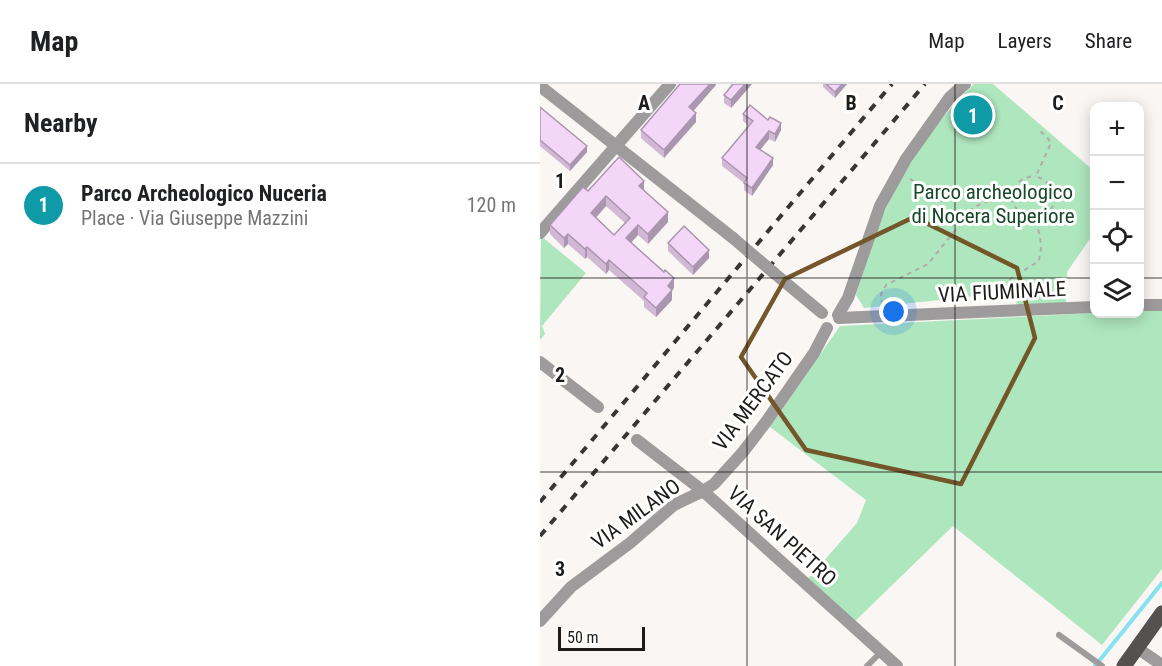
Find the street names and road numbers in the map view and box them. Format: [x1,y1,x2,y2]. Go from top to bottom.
street label: VIA FIUMINALE [937,277,1067,307]
street label: VIA MERCATO [708,347,798,455]
street label: VIA MILANO [587,474,685,554]
street label: VIA SAN PIETRO [723,481,841,591]

